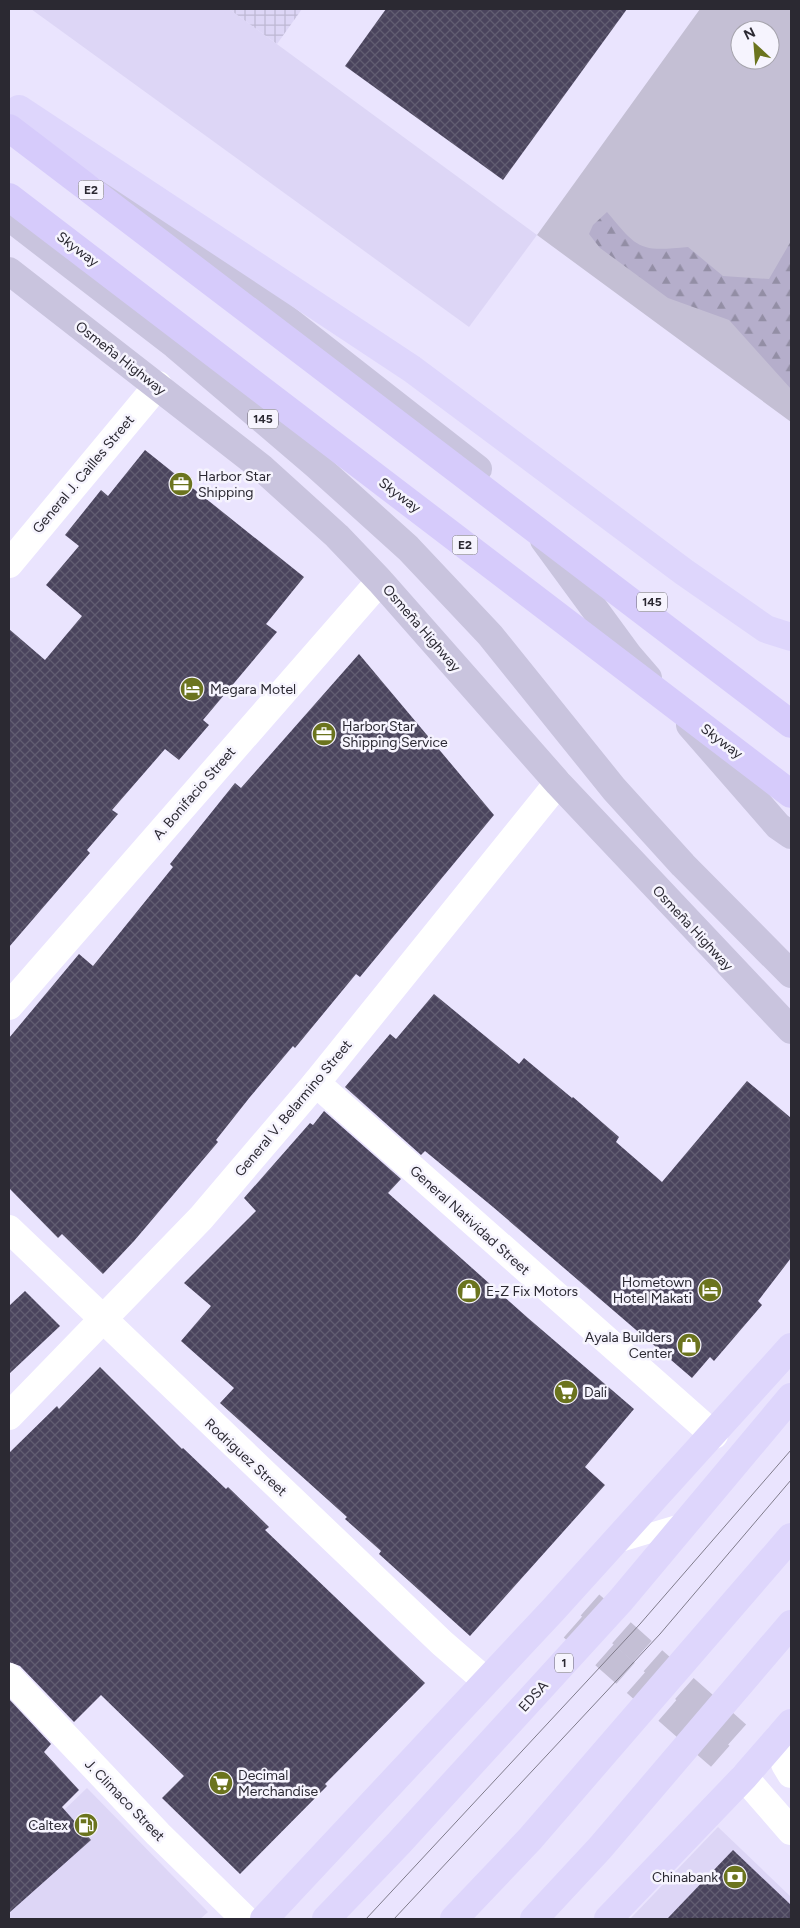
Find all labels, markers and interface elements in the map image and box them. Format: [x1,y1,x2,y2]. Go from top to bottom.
north arrow [730,20,780,70]
text: N [741,24,758,44]
road number: E2 [78,180,104,200]
street label: Skyway [53,228,102,271]
street label: Osmeña Highway [72,318,170,399]
road number: 145 [248,409,278,428]
street label: General J. Cailles Street [29,412,138,537]
place label: Harbor Star Shipping [198,468,271,501]
office icon: Harbor Star Shipping [168,471,194,497]
street label: Skyway [375,474,424,517]
road number: E2 [452,536,478,554]
street label: Osmeña Highway [379,581,465,676]
road number: 145 [637,592,667,612]
hotel icon: Megara Motel [179,676,205,702]
place label: Megara Motel [210,681,296,698]
place label: Harbor Star Shipping Service [342,718,448,751]
street label: Skyway [697,720,746,763]
office icon: Harbor Star Shipping Service [311,721,337,747]
street label: A. Bonifacio Street [149,743,239,843]
street label: Osmeña Highway [649,882,737,975]
street label: General V. Belarmino Street [231,1037,356,1180]
street label: General Natividad Street [406,1162,533,1279]
place label: Hometown Hotel Makati [613,1274,692,1307]
hotel icon: Hometown Hotel Makati [697,1277,723,1303]
shop icon: E-Z Fix Motors [456,1278,482,1304]
place label: E-Z Fix Motors [486,1283,578,1300]
place label: Ayala Builders Center [585,1329,672,1362]
shop icon: Ayala Builders Center [676,1332,702,1358]
supermarket icon: Dali [553,1379,579,1405]
place label: Dali [584,1384,607,1401]
street label: Rodriguez Street [201,1415,290,1500]
road number: 1 [555,1654,573,1672]
street label: EDSA [515,1677,552,1715]
street label: J. Climaco Street [81,1756,168,1845]
place label: Decimal Merchandise [238,1767,319,1800]
supermarket icon: Decimal Merchandise [208,1770,234,1796]
fuel station icon: Caltex [73,1812,99,1838]
place label: Caltex [28,1817,68,1834]
bank icon: Chinabank [722,1864,748,1890]
place label: Chinabank [652,1869,718,1886]

